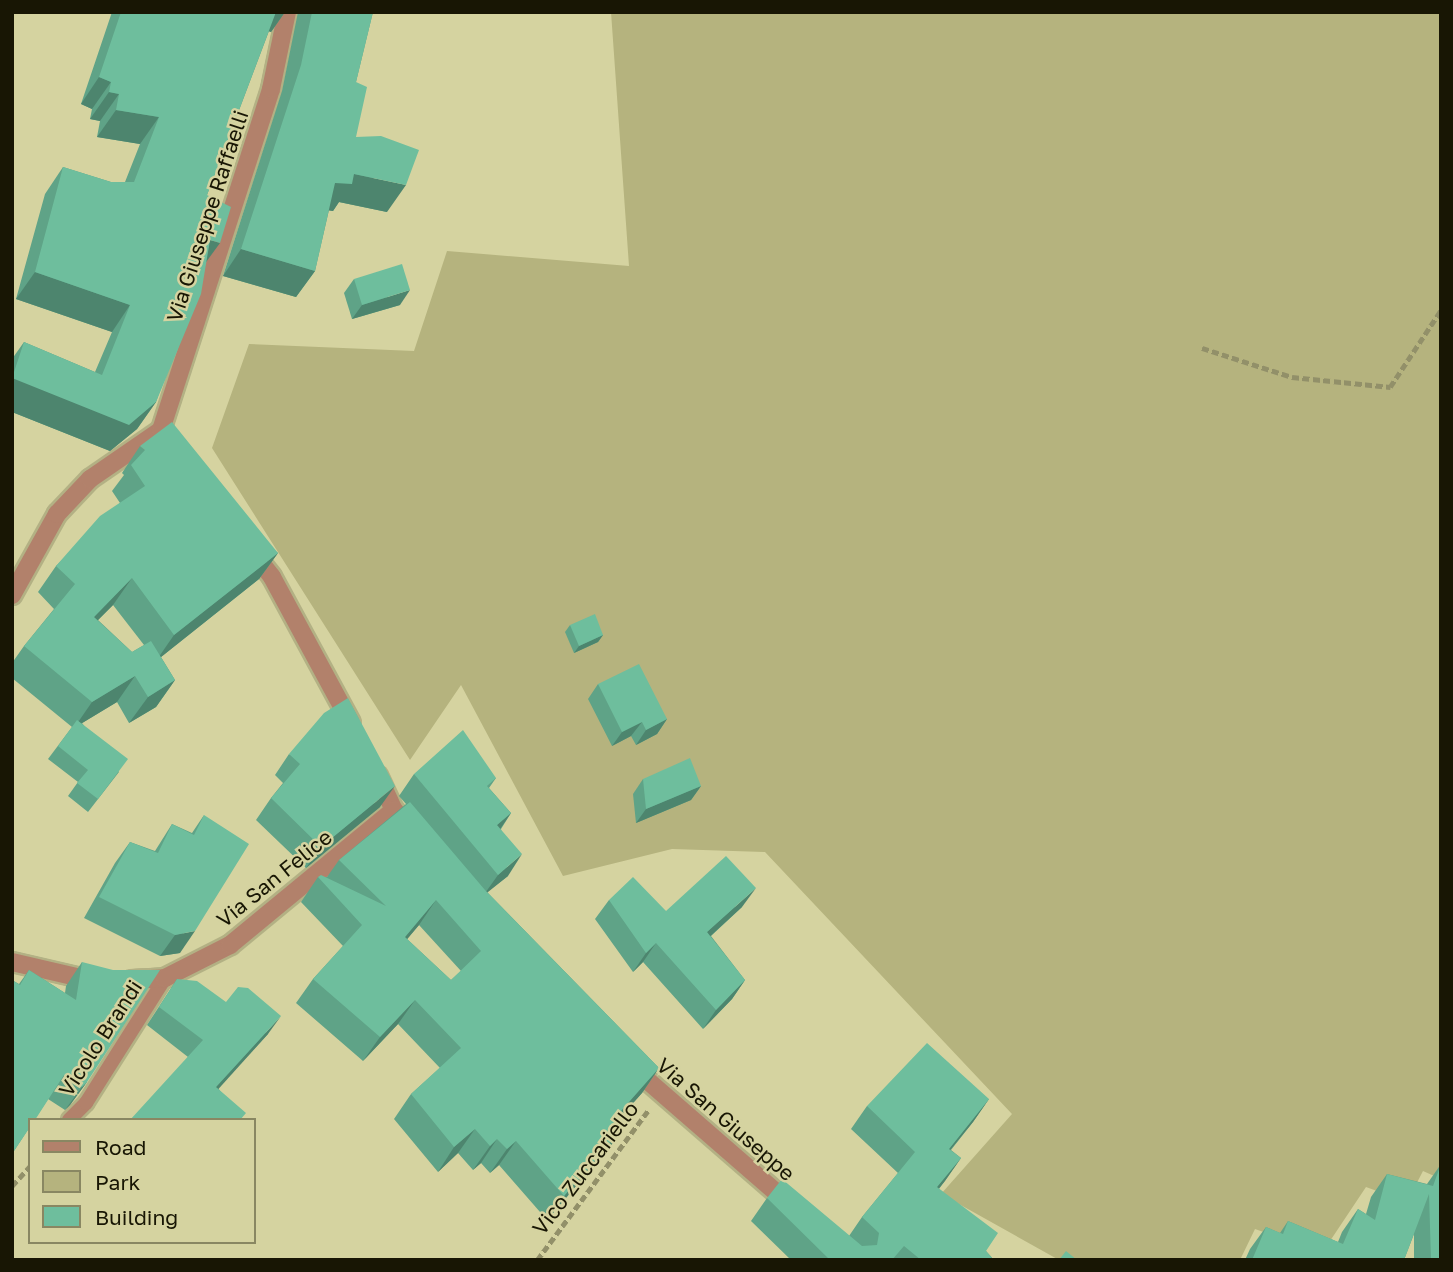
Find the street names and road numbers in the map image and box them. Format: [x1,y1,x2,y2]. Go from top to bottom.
street label: Via Giuseppe Raffaelli [161,107,253,325]
street label: Via San Felice [211,824,337,932]
street label: Vicolo Brandi [53,975,147,1101]
street label: Via San Giuseppe [652,1052,800,1186]
street label: Vico Zuccariello [527,1096,643,1240]

